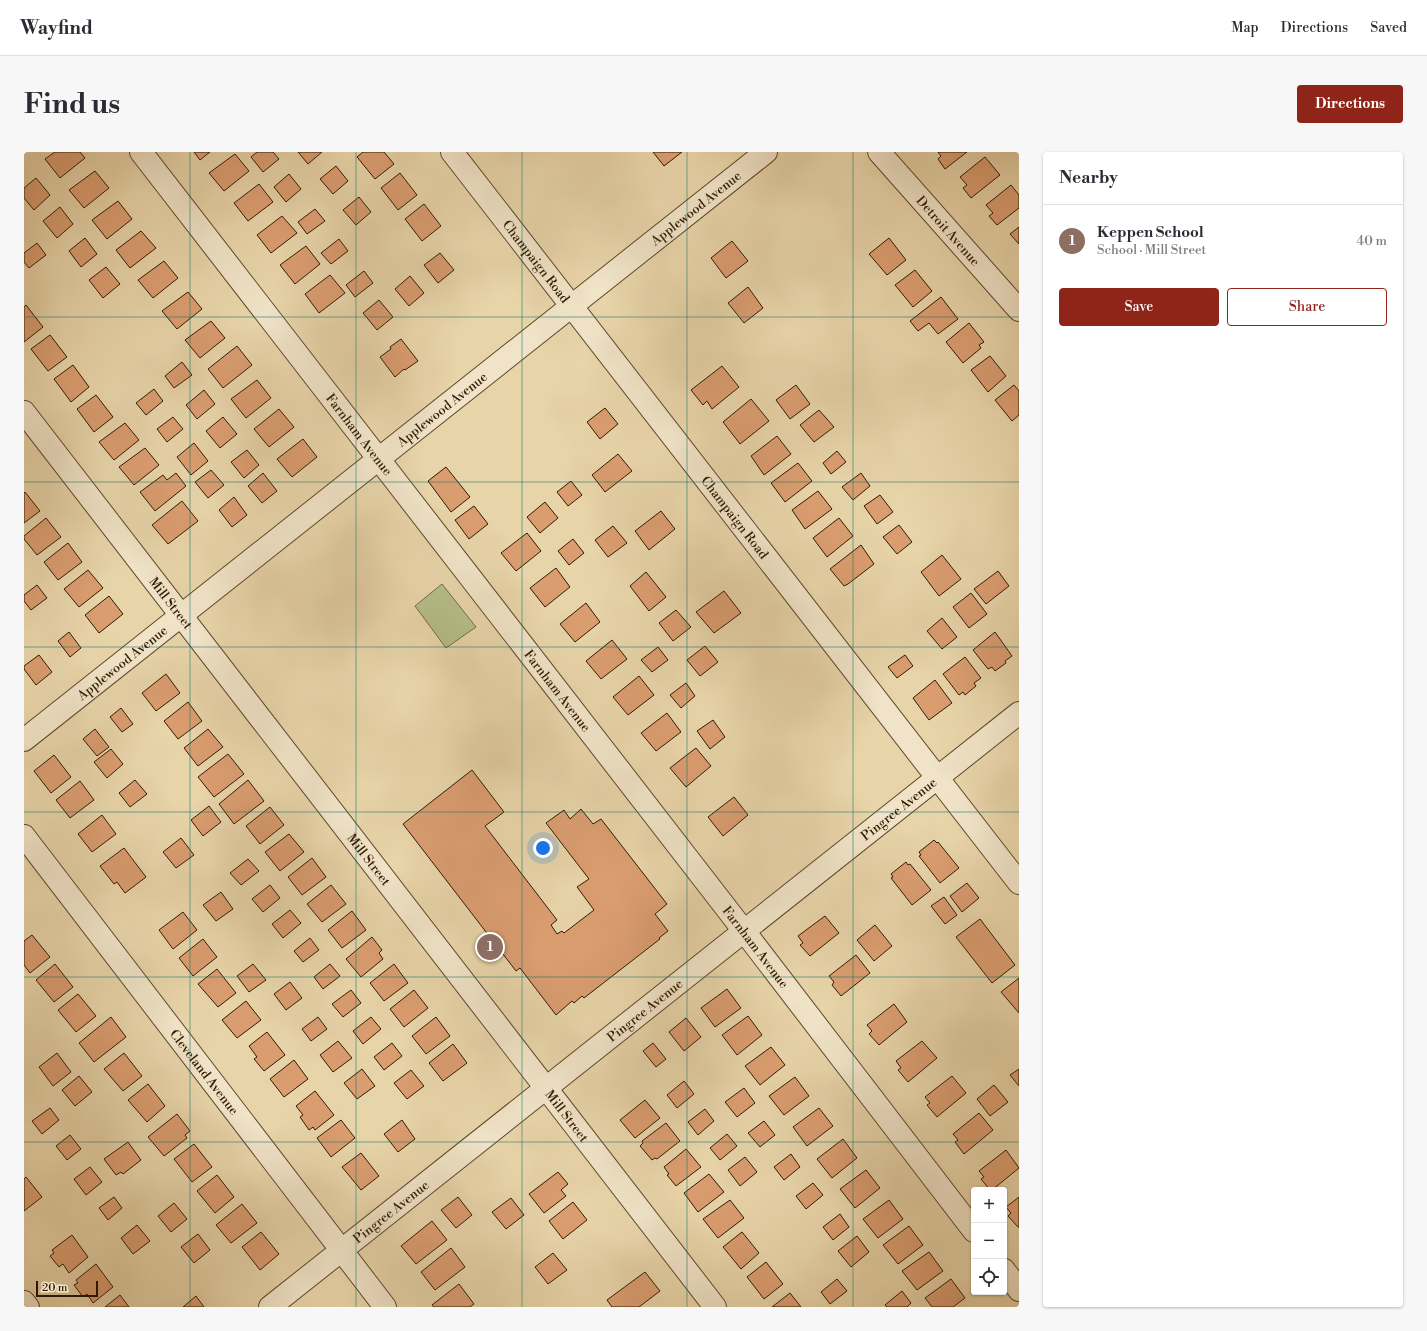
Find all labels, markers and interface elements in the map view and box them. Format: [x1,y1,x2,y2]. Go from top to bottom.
text: Wayfind [20,16,93,40]
text: Map [1231,19,1259,37]
text: Directions [1281,19,1348,37]
text: Saved [1370,19,1407,37]
button: Directions [1297,85,1403,123]
text: Find us [24,87,120,122]
text: Nearby [1059,167,1118,189]
street label: Applewood Avenue [647,168,745,250]
street label: Detroit Avenue [913,193,983,270]
street label: Champaign Road [499,217,573,307]
text: Keppen School [1097,223,1204,242]
text: 1 [1069,233,1075,249]
text: 40 m [1357,233,1387,249]
text: School · Mill Street [1097,242,1206,258]
button: Save [1059,288,1219,326]
button: Share [1227,288,1387,326]
street label: Applewood Avenue [393,369,491,451]
street label: Farnham Avenue [322,391,396,479]
street label: Champaign Road [697,473,772,563]
street label: Mill Street [145,574,196,633]
street label: Applewood Avenue [73,622,171,704]
street label: Farnham Avenue [520,647,594,736]
street label: Pingree Avenue [858,774,940,844]
street label: Mill Street [343,831,394,889]
your location [533,838,553,858]
street label: Farnham Avenue [719,903,792,992]
pin: 1 [477,932,503,962]
street label: Pingree Avenue [604,976,687,1046]
street label: Cleveland Avenue [166,1026,242,1119]
street label: Mill Street [541,1087,592,1146]
street label: Pingree Avenue [350,1177,433,1247]
map controls [971,1187,1007,1295]
button: + [971,1187,1007,1223]
button: − [971,1223,1007,1259]
button: locate [971,1259,1007,1295]
scale bar [36,1279,98,1298]
text: 20 m [42,1281,67,1295]

